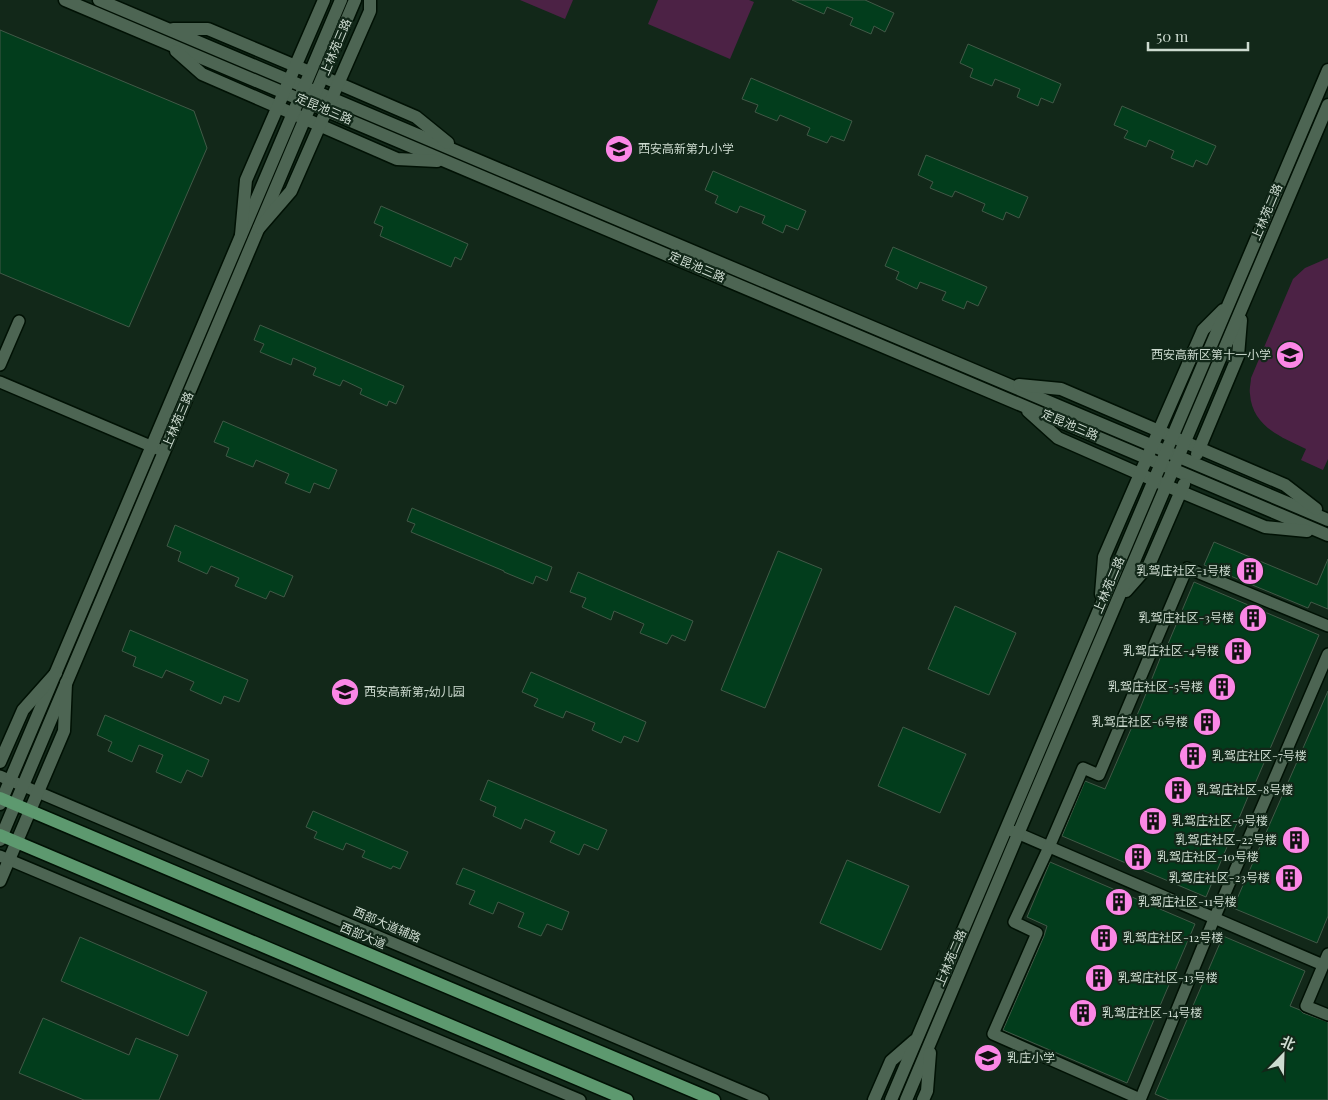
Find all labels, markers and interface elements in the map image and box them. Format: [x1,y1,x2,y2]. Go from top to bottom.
street label: 上林苑三路 [316,16,354,77]
scale bar [1148,20,1248,52]
text: 50 m [1156,26,1189,46]
street label: 定昆池三路 [294,89,355,127]
school or university icon: 西安高新第九小学 [604,134,634,164]
place label: 西安高新第九小学 [638,140,734,156]
street label: 上林苑二路 [1247,181,1285,242]
street label: 定昆池三路 [667,247,728,285]
school or university icon: 西安高新区第十一小学 [1275,340,1305,370]
place label: 西安高新区第十一小学 [1151,346,1271,362]
street label: 上林苑三路 [158,389,196,450]
street label: 定昆池三路 [1040,405,1101,443]
street label: 上林苑二路 [1089,554,1127,615]
building icon: 乳驾庄社区-1号楼 [1235,556,1265,586]
place label: 乳驾庄社区-1号楼 [1137,562,1231,578]
building icon: 乳驾庄社区-3号楼 [1238,603,1268,633]
place label: 乳驾庄社区-3号楼 [1139,609,1234,625]
building icon: 乳驾庄社区-4号楼 [1223,636,1253,666]
place label: 乳驾庄社区-4号楼 [1123,642,1219,658]
building icon: 乳驾庄社区-5号楼 [1207,672,1237,702]
school or university icon: 西安高新第7幼儿园 [330,677,360,707]
place label: 乳驾庄社区-5号楼 [1108,678,1203,694]
place label: 西安高新第7幼儿园 [364,683,465,699]
building icon: 乳驾庄社区-6号楼 [1192,707,1222,737]
place label: 乳驾庄社区-6号楼 [1092,713,1188,729]
building icon: 乳驾庄社区-7号楼 [1178,741,1208,771]
place label: 乳驾庄社区-7号楼 [1212,747,1307,763]
building icon: 乳驾庄社区-8号楼 [1163,775,1193,805]
place label: 乳驾庄社区-8号楼 [1197,781,1293,797]
building icon: 乳驾庄社区-9号楼 [1138,806,1168,836]
place label: 乳驾庄社区-9号楼 [1172,812,1268,828]
building icon: 乳驾庄社区-22号楼 [1281,825,1311,855]
place label: 乳驾庄社区-22号楼 [1176,831,1277,847]
building icon: 乳驾庄社区-10号楼 [1123,842,1153,872]
place label: 乳驾庄社区-10号楼 [1157,848,1259,864]
building icon: 乳驾庄社区-23号楼 [1274,863,1304,893]
place label: 乳驾庄社区-23号楼 [1169,869,1270,885]
building icon: 乳驾庄社区-11号楼 [1104,887,1134,917]
place label: 乳驾庄社区-11号楼 [1138,893,1237,909]
street label: 西部大道辅路 [351,904,423,946]
street label: 西部大道 [338,920,388,952]
building icon: 乳驾庄社区-12号楼 [1089,923,1119,953]
street label: 上林苑二路 [931,927,969,988]
place label: 乳驾庄社区-12号楼 [1123,929,1223,945]
building icon: 乳驾庄社区-13号楼 [1084,963,1114,993]
place label: 乳驾庄社区-13号楼 [1118,969,1218,985]
building icon: 乳驾庄社区-14号楼 [1068,998,1098,1028]
place label: 乳驾庄社区-14号楼 [1102,1004,1202,1020]
north arrow [1258,1030,1308,1080]
text: 北 [1278,1031,1298,1054]
school or university icon: 乳庄小学 [973,1043,1003,1073]
place label: 乳庄小学 [1007,1049,1055,1065]

